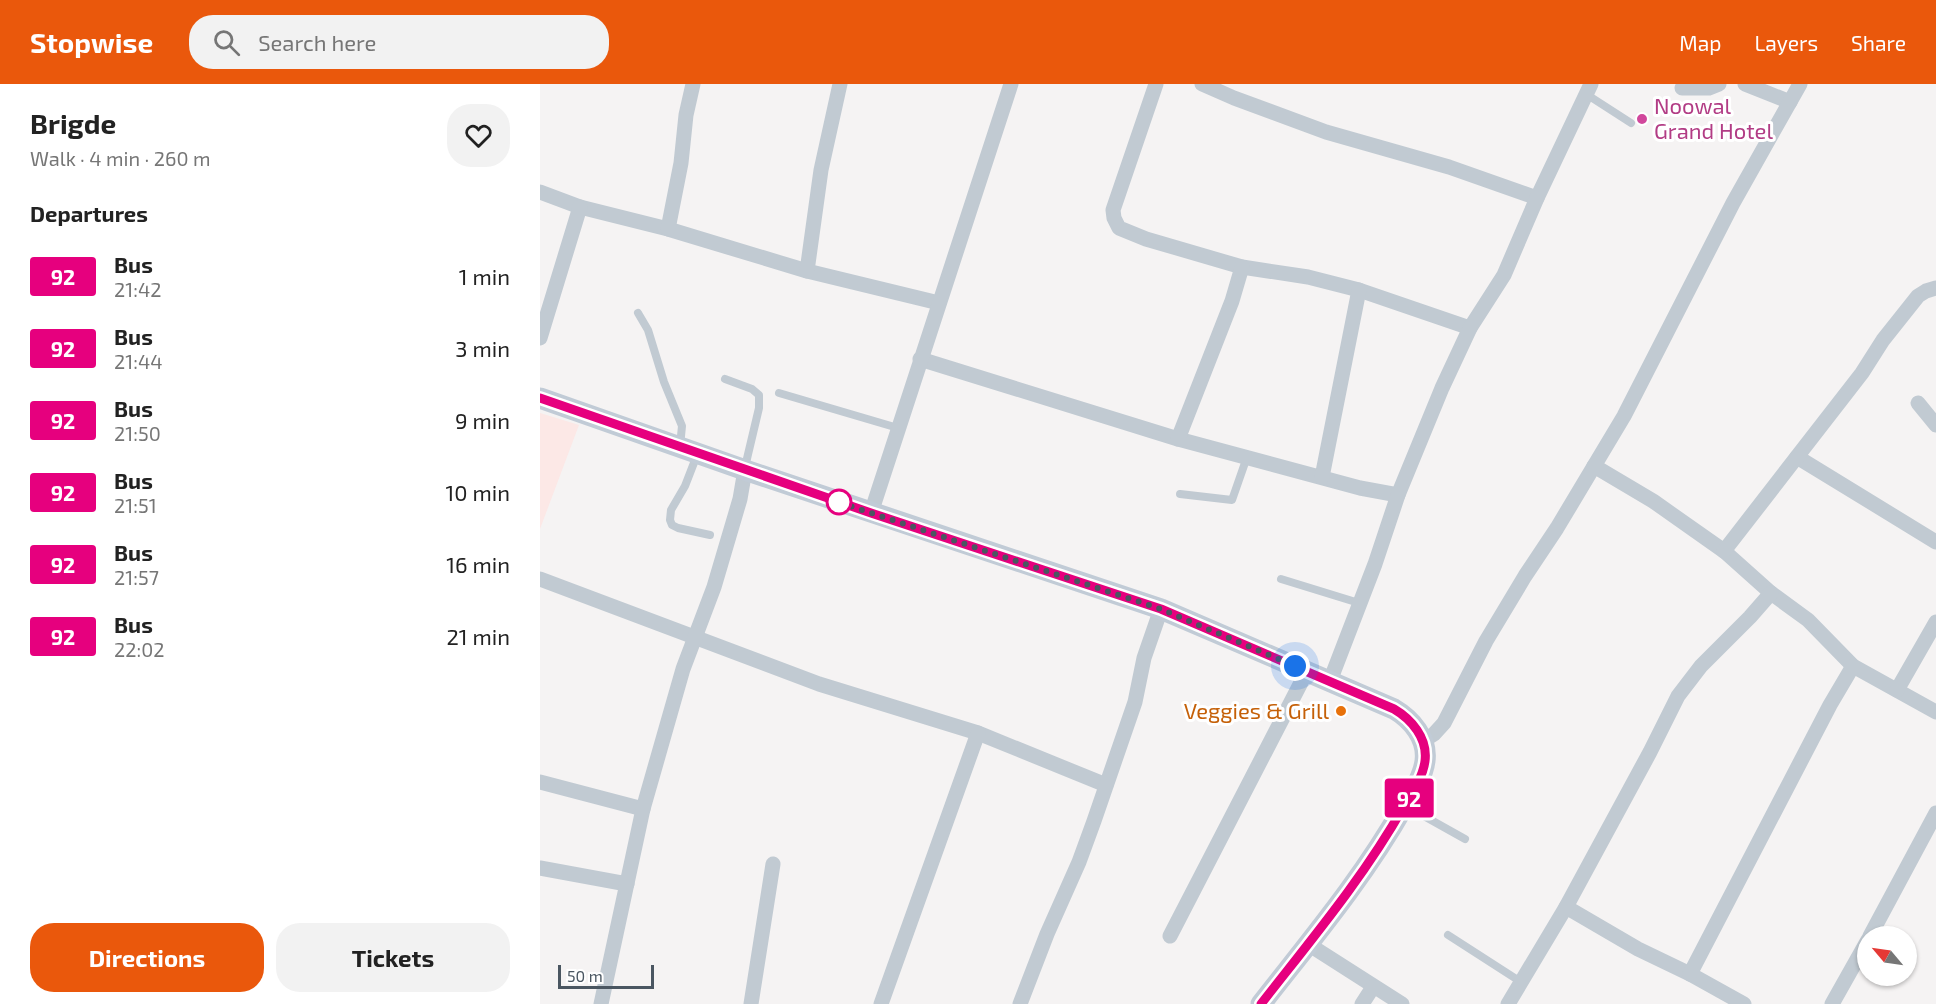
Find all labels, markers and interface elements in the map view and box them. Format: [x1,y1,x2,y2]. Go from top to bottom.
search box [189,15,609,69]
text: Stopwise [30,25,153,59]
icon: search [210,26,243,59]
text: Search here [258,29,376,55]
text: Map [1679,30,1721,55]
text: Layers [1754,30,1818,55]
text: Share [1851,30,1906,55]
place label: Noowal Grand Hotel [1654,92,1773,143]
button: heart [447,104,510,167]
text: Brigde [30,106,116,140]
marker: Noowal Grand Hotel [1635,112,1649,126]
text: Walk · 4 min · 260 m [30,146,210,170]
text: Departures [30,200,148,226]
text: Bus [114,251,153,277]
text: 1 min [459,263,510,289]
text: 92 [51,264,75,289]
text: 21:42 [114,277,161,301]
text: Bus [114,323,153,349]
text: 3 min [455,335,510,361]
text: 92 [51,336,75,361]
text: 21:44 [114,349,163,373]
text: Bus [114,395,153,421]
text: 9 min [455,407,510,433]
text: 92 [51,408,75,433]
text: 21:50 [114,421,161,445]
text: Bus [114,467,153,493]
text: 10 min [446,479,510,505]
text: 92 [51,480,75,505]
unlabelled marker [826,489,852,515]
text: 21:51 [114,493,157,517]
text: Bus [114,539,153,565]
text: 16 min [446,551,510,577]
text: 92 [51,552,75,577]
text: 21:57 [114,565,159,589]
text: Bus [114,611,153,637]
text: 21 min [446,623,510,649]
text: 92 [51,624,75,649]
text: 22:02 [114,637,165,661]
your location [1280,651,1310,681]
place label: Veggies & Grill [1184,697,1329,723]
marker: Veggies & Grill [1334,704,1348,718]
line badge: 92 [1382,778,1436,818]
text: 92 [1397,786,1421,811]
button: Directions [30,923,264,992]
button: Tickets [276,923,510,992]
north arrow [1857,926,1917,986]
map controls [1857,926,1917,986]
scale bar [558,962,654,990]
text: 50 m [567,966,603,985]

